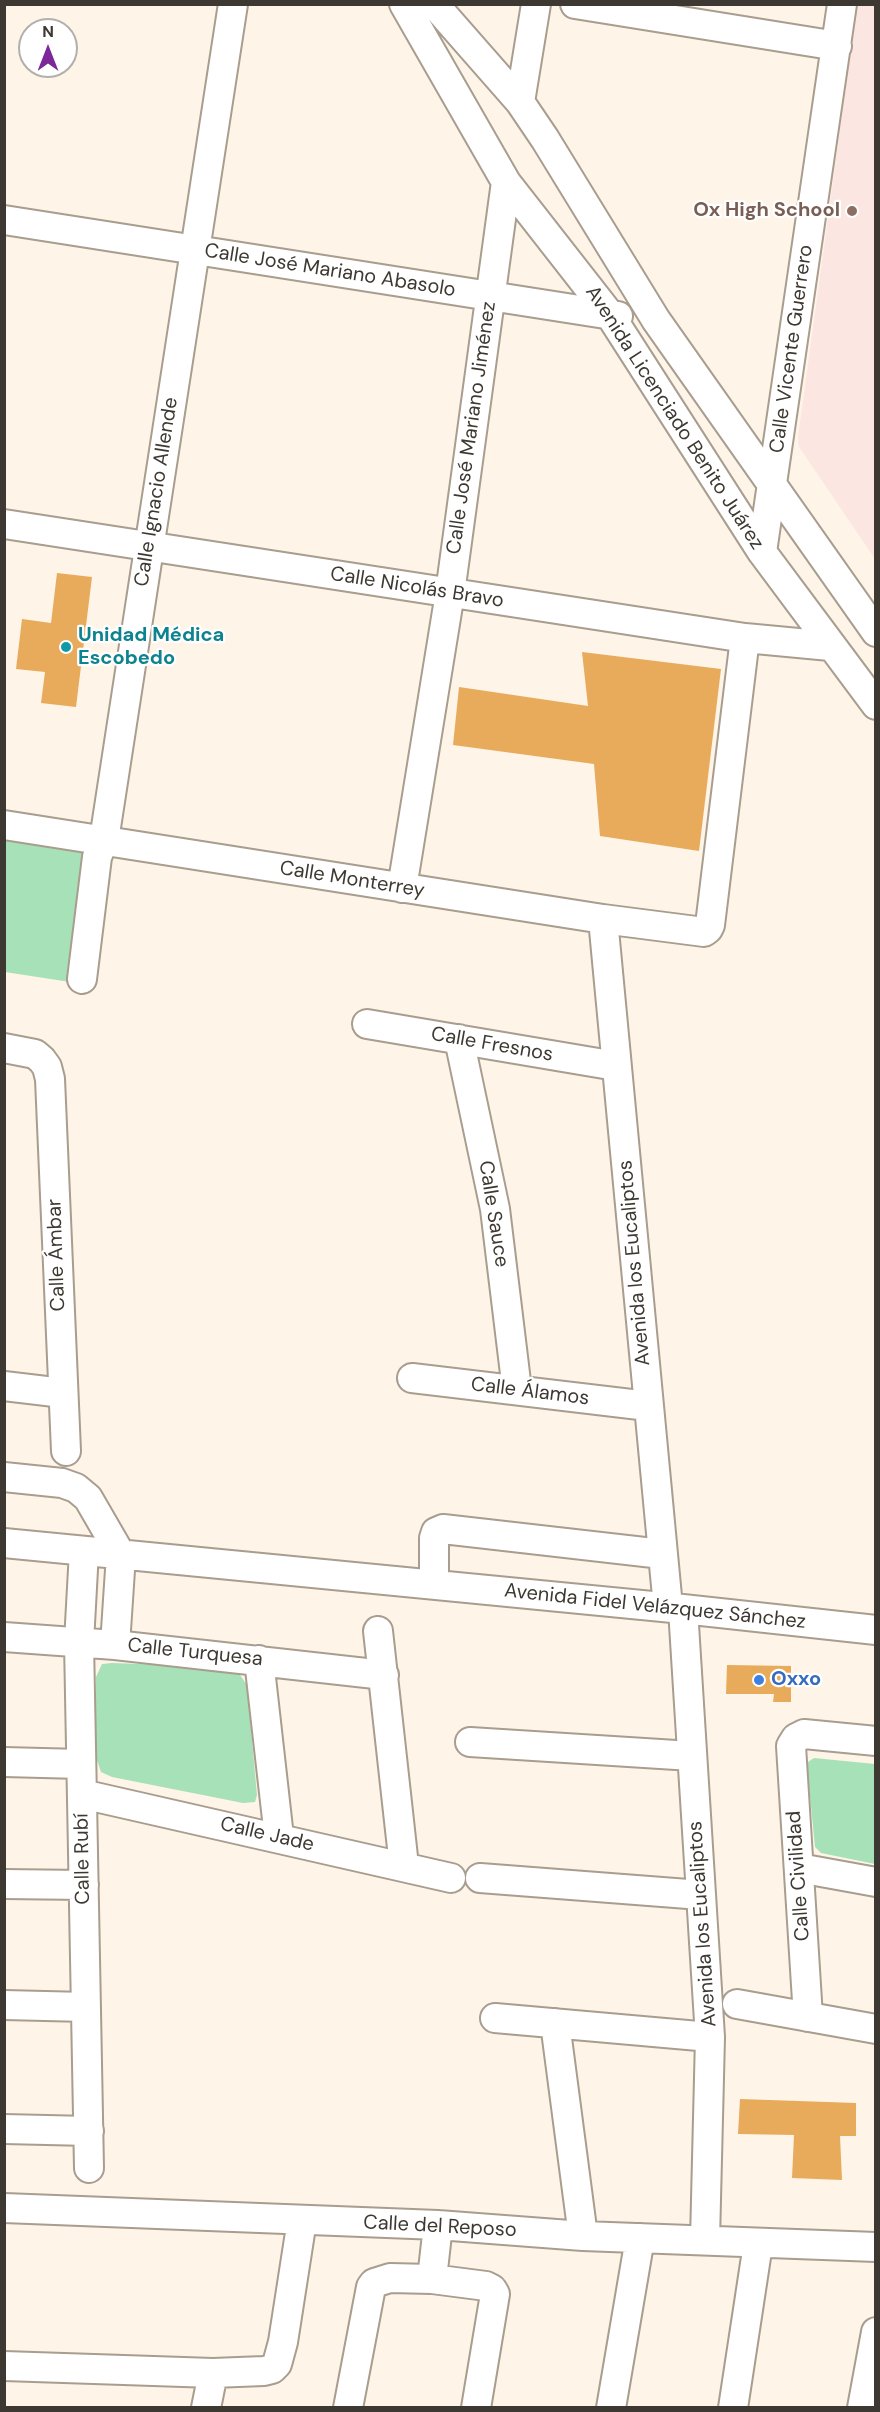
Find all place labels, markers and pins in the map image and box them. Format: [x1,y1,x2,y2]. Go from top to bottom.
place label: Ox High School [693,199,840,223]
marker: Ox High School [845,204,859,218]
place label: Unidad Médica Escobedo [78,624,224,671]
marker: Unidad Médica Escobedo [59,640,73,654]
place label: Oxxo [771,1668,821,1692]
marker: Oxxo [752,1673,766,1687]

